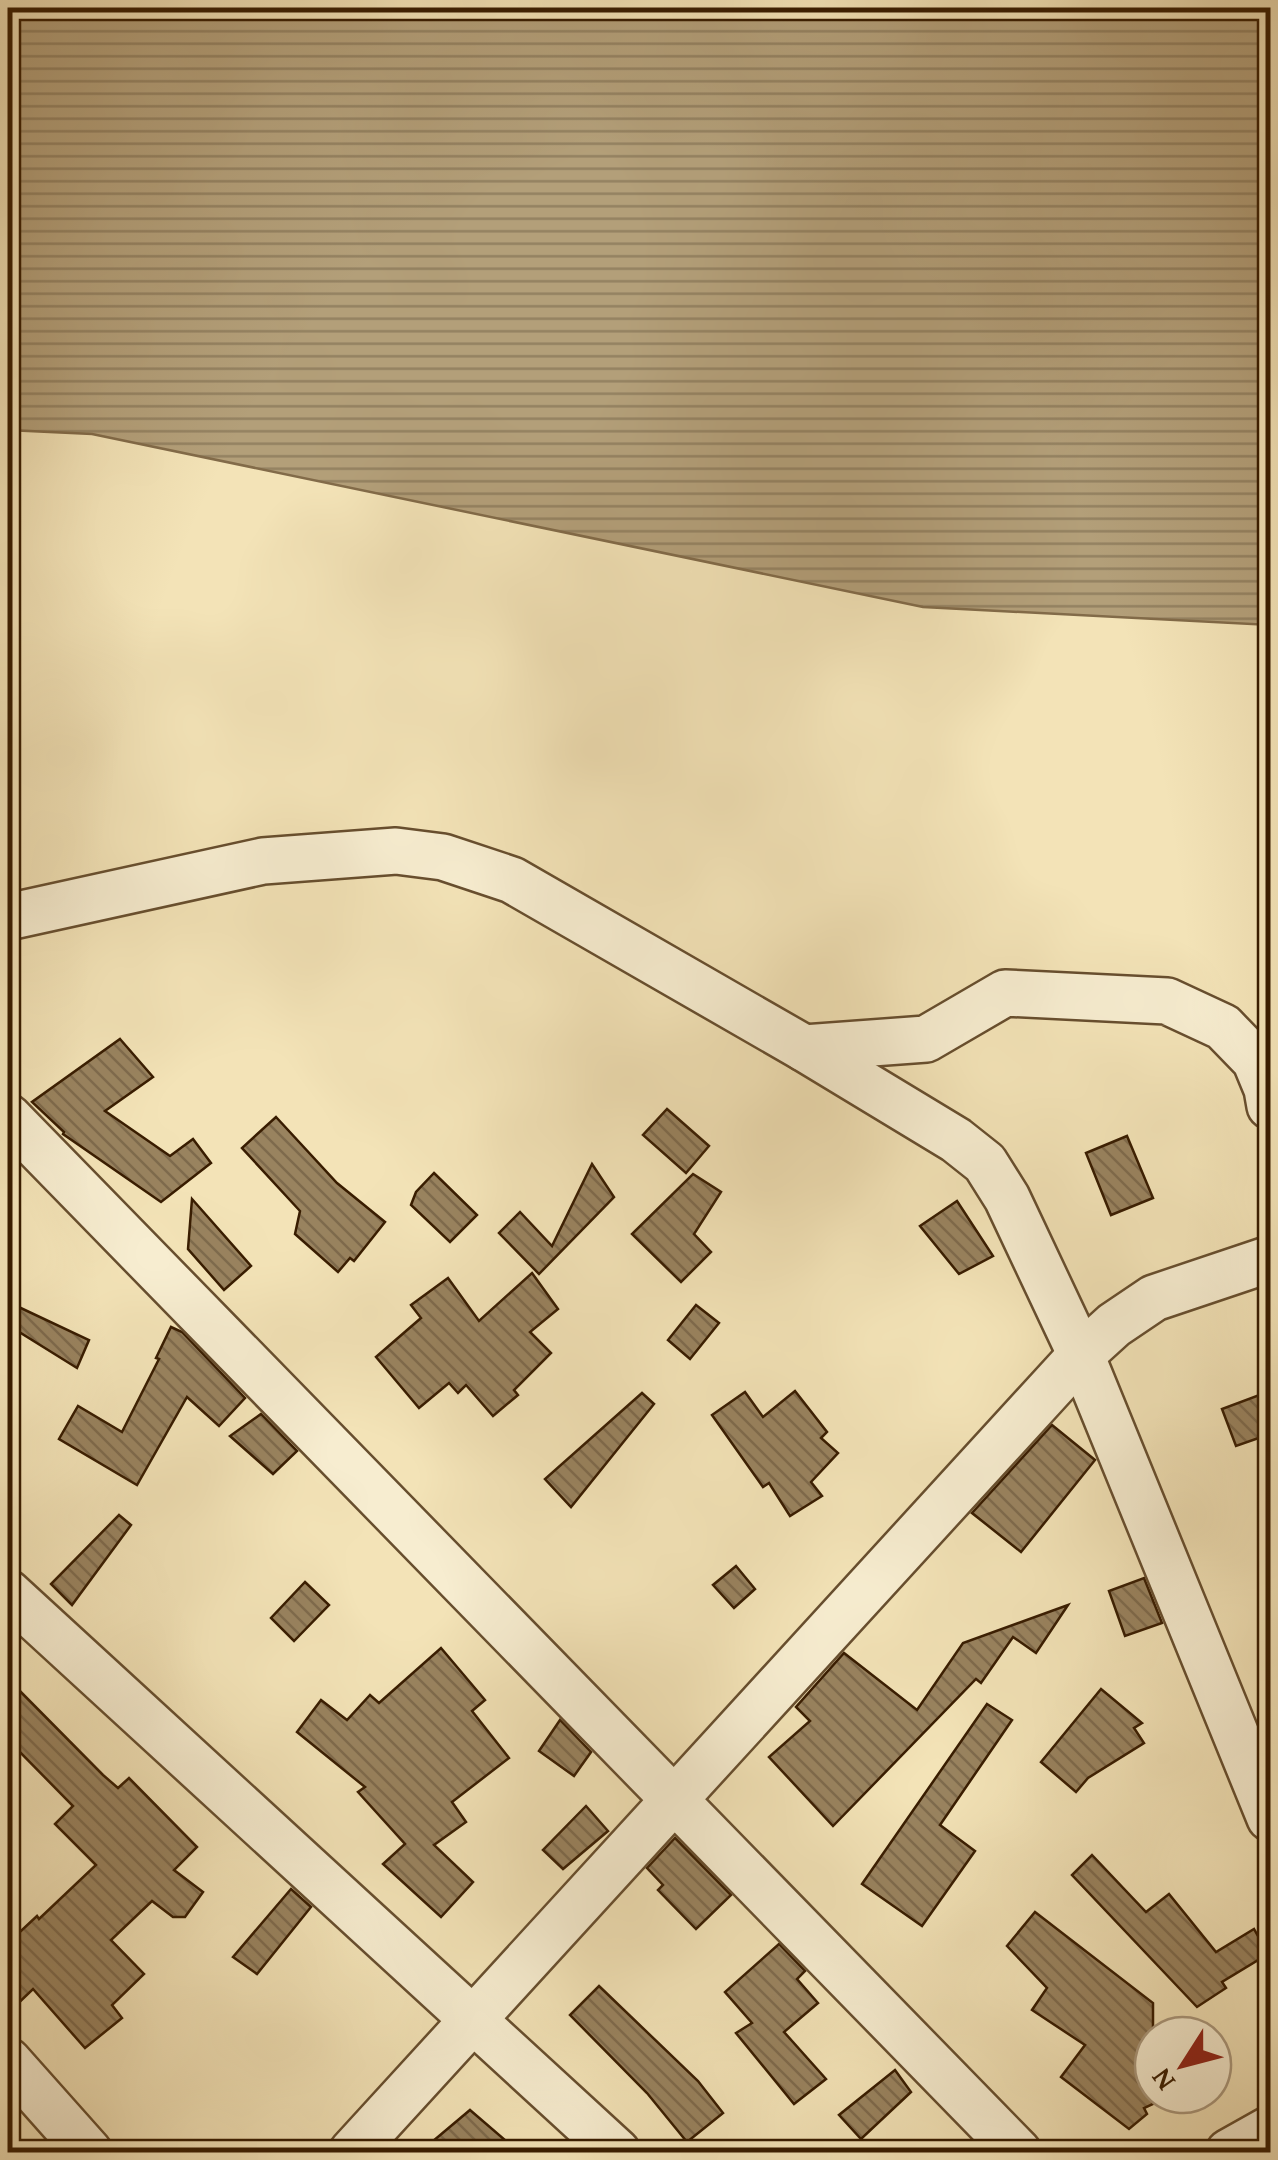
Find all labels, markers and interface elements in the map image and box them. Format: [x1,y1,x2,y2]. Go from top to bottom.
north arrow [1133,2015,1233,2115]
text: N [1140,2060,1184,2100]

